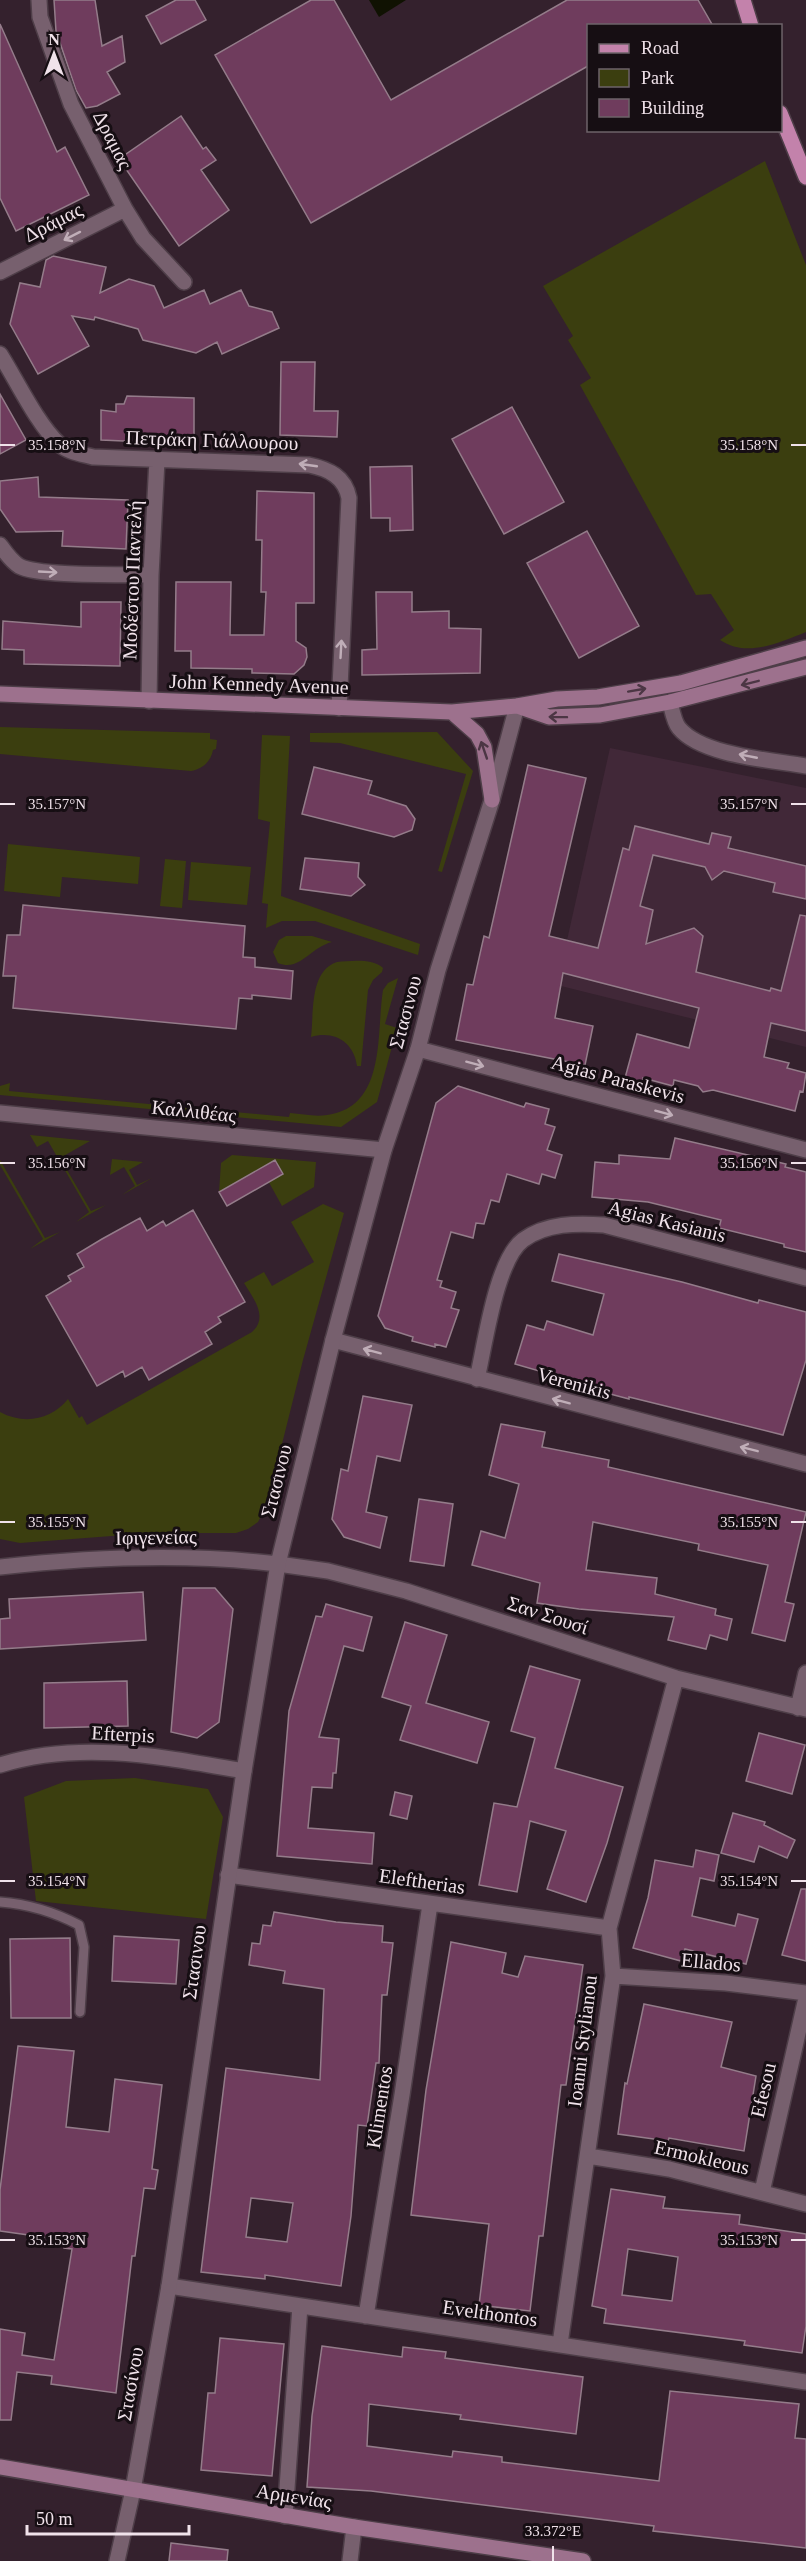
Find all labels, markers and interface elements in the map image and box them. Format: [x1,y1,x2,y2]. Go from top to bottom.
north arrow [24,24,84,84]
legend [587,24,782,132]
text: N [48,31,60,48]
text: Road [641,38,679,58]
text: Park [641,68,674,88]
text: Building [641,98,704,118]
street label: Δραμας [88,107,137,173]
street label: Δράμας [20,198,86,247]
one-way arrow [64,230,82,242]
street label: Πετράκη Γιάλλουρου [125,426,299,455]
text: 35.158°N [28,437,86,453]
text: 35.158°N [720,437,778,453]
one-way arrow [298,460,318,471]
street label: Μοδέστου Παντελή [118,500,147,660]
one-way arrow [38,566,58,577]
one-way arrow [336,640,347,660]
street label: John Kennedy Avenue [169,670,349,699]
one-way arrow [741,677,760,689]
one-way arrow [627,685,647,696]
one-way arrow [549,711,569,723]
one-way arrow [477,741,488,760]
one-way arrow [739,750,759,761]
text: 35.157°N [28,796,86,812]
text: 35.157°N [720,796,778,812]
street label: Στασινου [385,973,425,1051]
street label: Agias Paraskevis [549,1051,687,1108]
one-way arrow [465,1058,484,1070]
street label: Καλλιθέας [151,1096,238,1126]
one-way arrow [654,1108,673,1119]
text: 35.156°N [28,1155,86,1171]
text: 35.156°N [720,1155,778,1171]
street label: Agias Kasianis [606,1196,728,1247]
one-way arrow [363,1344,382,1356]
street label: Verenikis [535,1363,614,1403]
one-way arrow [551,1395,570,1406]
street label: Στασινου [256,1442,296,1520]
one-way arrow [740,1443,759,1455]
text: 35.155°N [28,1514,86,1530]
text: 35.155°N [720,1514,778,1530]
street label: Ιφιγενείας [115,1525,197,1550]
street label: Σαν Σουσί [505,1592,592,1639]
street label: Efterpis [91,1721,155,1748]
street label: Eleftherias [378,1864,467,1898]
text: 35.154°N [28,1873,86,1889]
text: 35.154°N [720,1873,778,1889]
street label: Στασινου [178,1923,210,2001]
street label: Ellados [680,1948,742,1976]
street label: Ioanni Stylianou [563,1974,602,2108]
street label: Efesou [746,2060,780,2120]
street label: Klimentos [362,2064,396,2150]
street label: Ermokleous [652,2135,752,2179]
text: 35.153°N [28,2232,86,2248]
text: 35.153°N [720,2232,778,2248]
street label: Evelthontos [441,2295,539,2331]
street label: Στασίνου [113,2345,147,2423]
street label: Αρμενίας [254,2479,334,2514]
scale bar [27,2498,189,2536]
text: 50 m [36,2509,73,2529]
text: 33.372°E [525,2523,581,2539]

